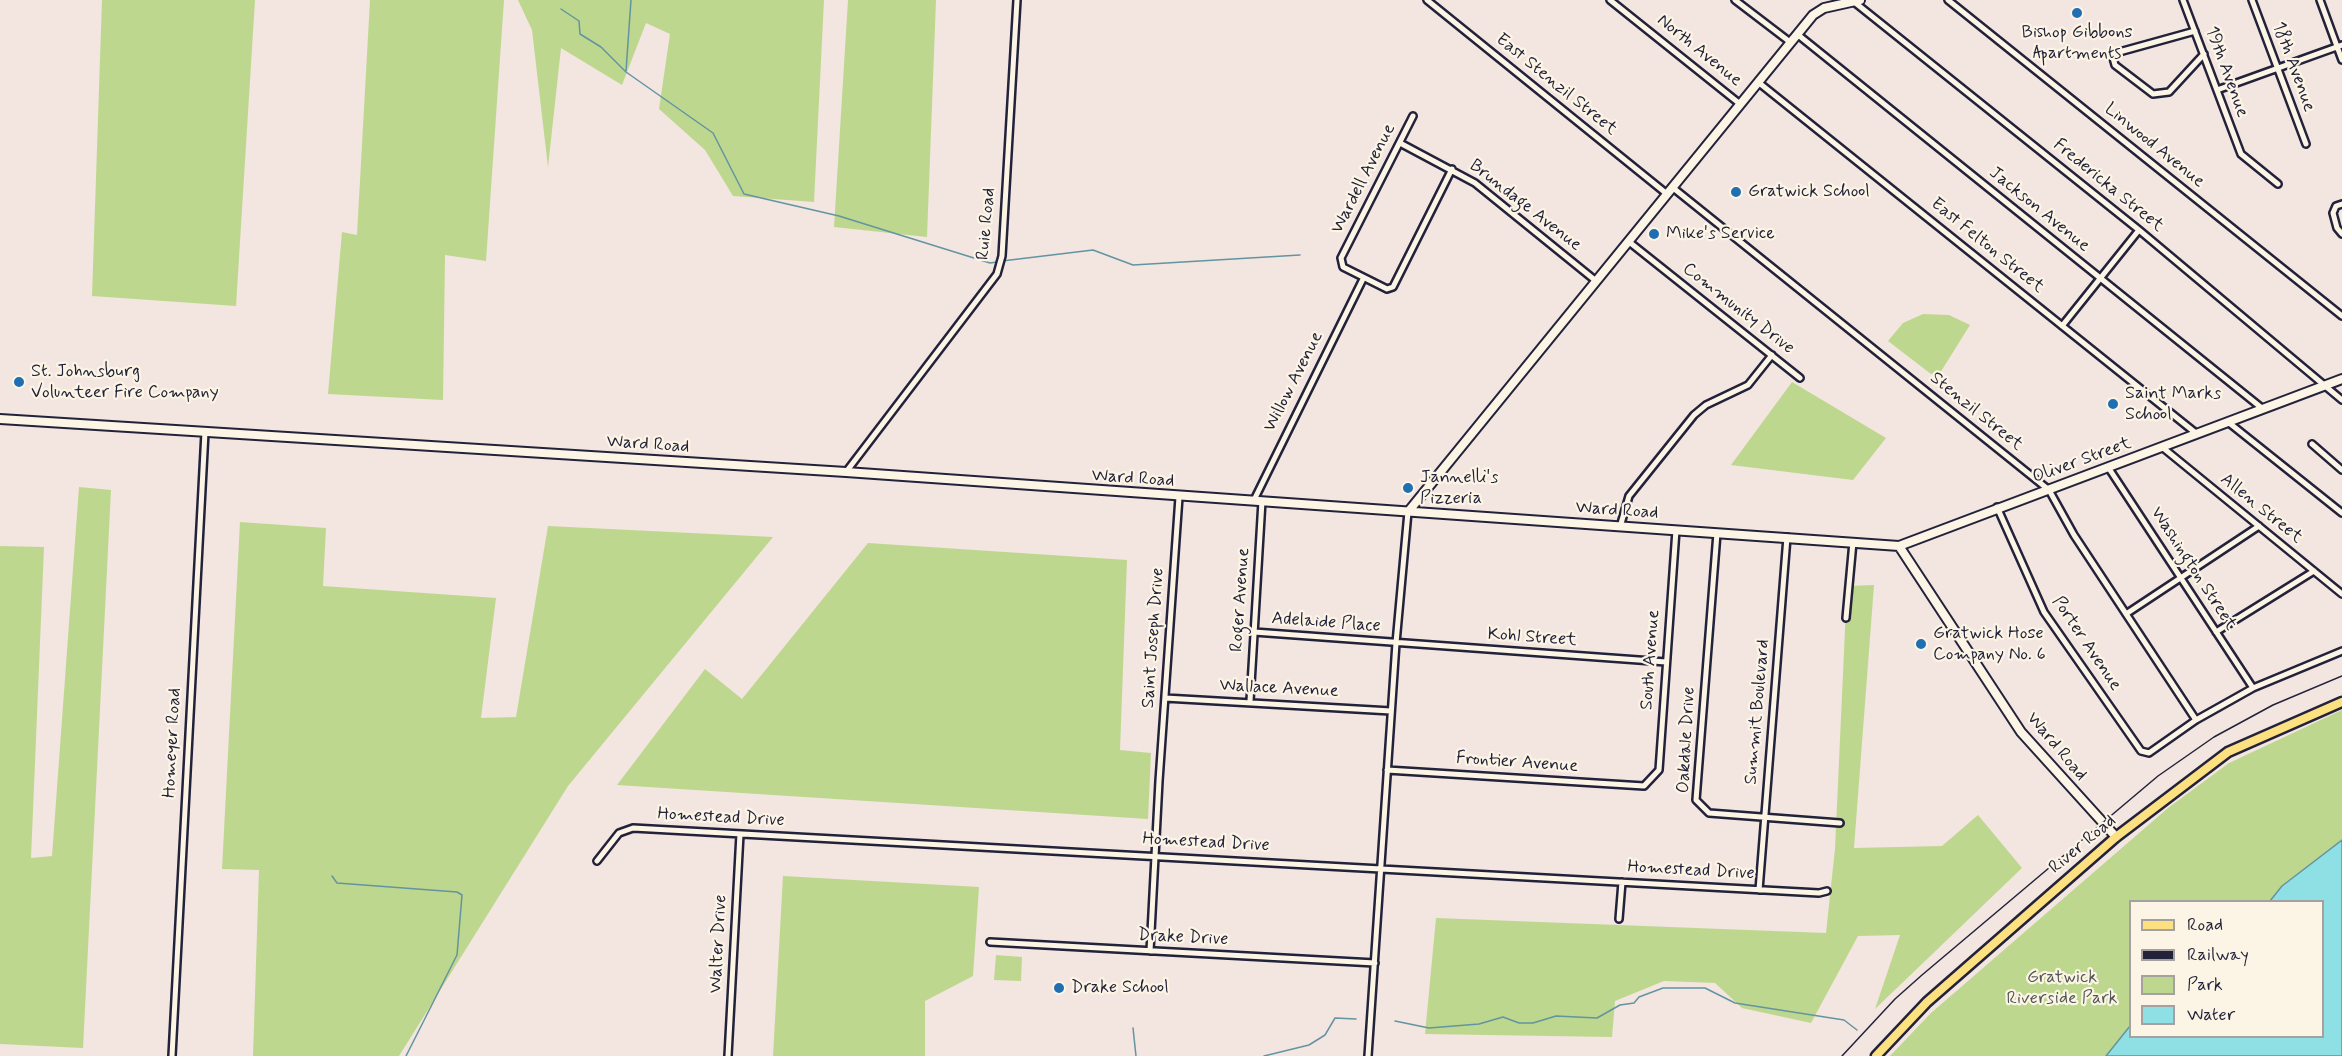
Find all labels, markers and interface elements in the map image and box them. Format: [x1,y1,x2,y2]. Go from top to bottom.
marker: Bishop Gibbons Apartments [2070,6,2084,20]
street label: North Avenue [1652,10,1746,92]
street label: 18th Avenue [2267,19,2319,115]
place label: Bishop Gibbons Apartments [2021,22,2133,64]
street label: 19th Avenue [2200,24,2252,120]
street label: East Stenzil Street [1491,29,1621,141]
street label: Linwood Avenue [2099,99,2209,193]
street label: Wardell Avenue [1327,121,1401,237]
street label: Fredericka Street [2048,135,2168,237]
street label: Brundage Avenue [1465,155,1585,257]
street label: Jackson Avenue [1984,163,2094,257]
place label: Gratwick School [1748,181,1870,203]
marker: Gratwick School [1729,185,1743,199]
street label: Ruie Road [973,187,1001,261]
street label: East Felton Street [1926,194,2048,298]
place label: Mike's Service [1666,223,1775,245]
marker: Mike's Service [1647,227,1661,241]
street label: Community Drive [1678,259,1798,359]
street label: Willow Avenue [1260,328,1328,436]
place label: St. Johnsburg Volunteer Fire Company [31,361,219,404]
street label: Stenzil Street [1925,368,2027,456]
marker: St. Johnsburg Volunteer Fire Company [12,375,26,389]
place label: Saint Marks School [2125,383,2221,426]
marker: Saint Marks School [2106,397,2120,411]
street label: Ward Road [606,431,690,459]
street label: Oliver Street [2030,433,2134,489]
street label: Ward Road [1091,465,1175,493]
place label: Jannelli's Pizzeria [1420,467,1498,510]
street label: Allen Street [2215,469,2307,549]
marker: Jannelli's Pizzeria [1401,481,1415,495]
street label: Ward Road [1575,497,1659,525]
street label: Washington Street [2145,503,2241,635]
street label: Roger Avenue [1227,547,1255,653]
street label: Saint Joseph Drive [1138,567,1170,709]
street label: Porter Avenue [2047,593,2125,695]
street label: Adelaide Place [1271,608,1381,638]
street label: South Avenue [1637,609,1665,711]
place label: Gratwick Hose Company No. 6 [1933,623,2046,666]
street label: Kohl Street [1487,624,1577,652]
marker: Gratwick Hose Company No. 6 [1914,637,1928,651]
street label: Summit Boulevard [1741,638,1775,786]
street label: Wallace Avenue [1219,675,1339,703]
street label: Oakdale Drive [1673,686,1701,794]
street label: Homeyer Road [159,688,187,798]
street label: Ward Road [2021,708,2091,786]
street label: Frontier Avenue [1455,748,1579,778]
street label: Homestead Drive [657,804,785,832]
street label: River Road [2045,811,2121,879]
street label: Homestead Drive [1142,829,1270,857]
street label: Homestead Drive [1627,857,1755,885]
street label: Walter Drive [706,894,732,994]
legend [2129,900,2324,1038]
text: Road [2187,913,2223,937]
street label: Drake Drive [1137,925,1229,951]
text: Railway [2187,943,2249,967]
park label: Gratwick Riverside Park [2006,967,2118,1010]
text: Park [2187,973,2223,997]
place label: Drake School [1071,977,1169,999]
marker: Drake School [1052,981,1066,995]
text: Water [2187,1003,2235,1027]

